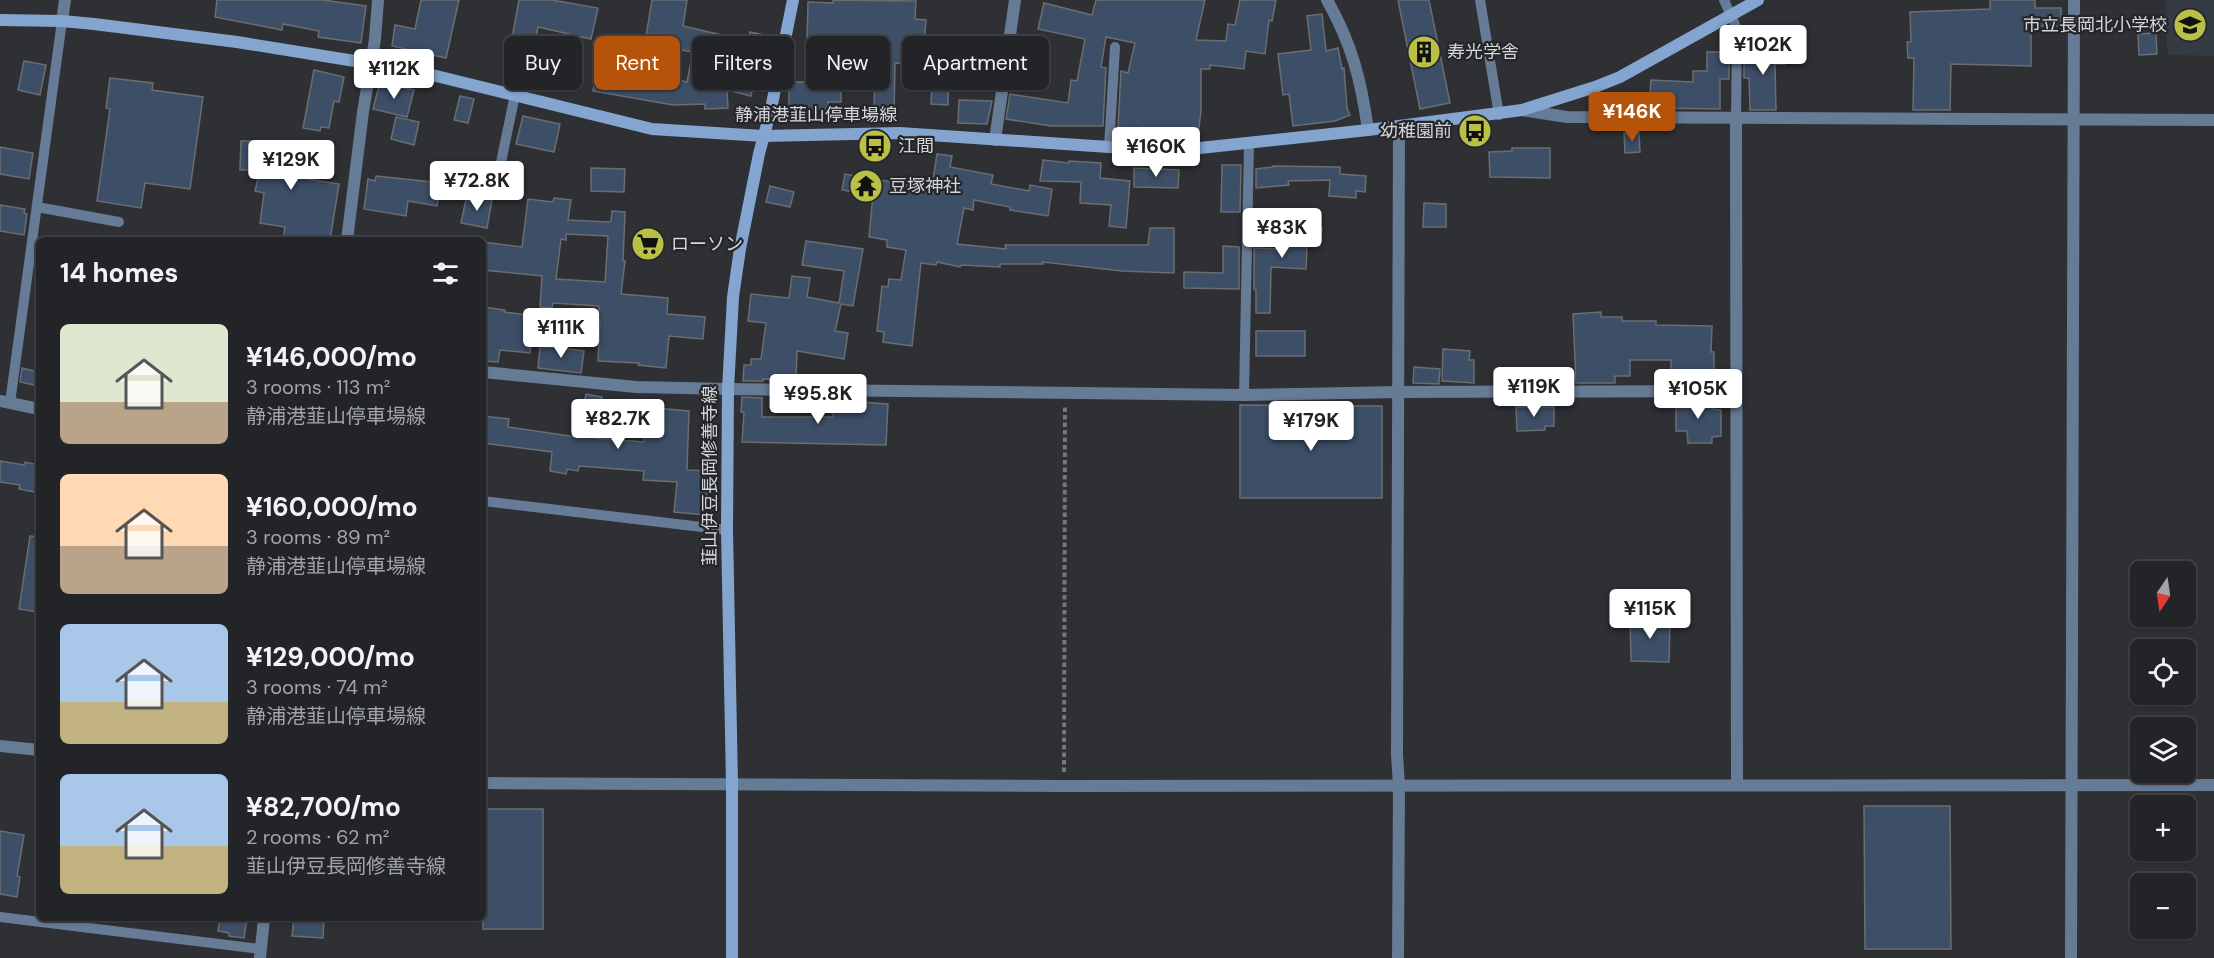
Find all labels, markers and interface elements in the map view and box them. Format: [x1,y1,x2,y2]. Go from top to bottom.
school or university icon: 市立長岡北小学校 [2172,7,2208,43]
place label: 市立長岡北小学校 [2023,13,2167,37]
pin: ¥102K [1721,25,1805,76]
text: ¥102K [1734,31,1792,57]
building icon: 寿光学舎 [1406,34,1442,70]
chip: Buy [504,36,582,90]
chip: Rent [594,36,680,90]
chip: Filters [692,36,794,90]
chip: New [806,36,890,90]
chip: Apartment [902,36,1049,90]
place label: 寿光学舎 [1447,40,1519,64]
pin: ¥112K [352,49,436,100]
text: ¥112K [368,55,420,81]
pin: ¥146K [1590,92,1674,143]
text: ¥146K [1602,98,1662,124]
street label: 静浦港韮山停車場線 [735,103,897,127]
bus stop icon: 幼稚園前 [1457,113,1493,149]
place label: 幼稚園前 [1380,119,1452,143]
pin: ¥160K [1114,127,1198,178]
bus stop icon: 江間 [857,128,893,164]
text: ¥160K [1126,133,1186,159]
place label: 江間 [898,134,934,158]
pin: ¥129K [249,140,333,191]
text: ¥129K [262,146,320,172]
pin: ¥72.8K [428,161,526,212]
text: ¥72.8K [444,167,510,193]
temple icon: 豆塚神社 [848,168,884,204]
place label: 豆塚神社 [889,174,961,198]
pin: ¥83K [1246,208,1318,259]
text: ¥83K [1257,214,1307,240]
supermarket icon: ローソン [630,226,666,262]
place label: ローソン [671,232,743,256]
text: 14 homes [60,256,178,290]
icon: filters [429,257,462,290]
pin: ¥111K [519,308,603,359]
text: ¥111K [537,314,585,340]
text: ¥146,000/mo [246,340,417,374]
icon: home [108,348,180,420]
pin: ¥119K [1492,367,1576,418]
pin: ¥105K [1656,369,1740,420]
text: ¥119K [1507,373,1561,399]
text: 3 rooms · 113 m² [246,374,390,400]
pin: ¥95.8K [769,374,867,425]
text: ¥105K [1668,375,1728,401]
text: ¥95.8K [784,380,852,406]
street label: 韮山伊豆長岡修善寺線 [698,386,722,566]
pin: ¥82.7K [569,399,667,450]
pin: ¥179K [1269,401,1353,452]
text: 静浦港韮山停車場線 [246,403,426,429]
text: ¥82.7K [585,405,651,431]
text: ¥179K [1283,407,1339,433]
text: ¥160,000/mo [246,490,418,524]
icon: home [108,498,180,570]
text: 3 rooms · 89 m² [246,524,390,550]
text: 静浦港韮山停車場線 [246,553,426,579]
north arrow [2130,561,2196,627]
map controls [2130,561,2196,939]
pin: ¥115K [1608,589,1692,640]
text: ¥115K [1623,595,1677,621]
button: locate [2130,639,2196,705]
text: ¥129,000/mo [246,640,415,674]
icon: home [108,648,180,720]
text: 3 rooms · 74 m² [246,674,388,700]
text: 静浦港韮山停車場線 [246,703,426,729]
button: layers [2130,717,2196,783]
text: ¥82,700/mo [246,790,401,824]
button: + [2130,795,2196,861]
icon: home [108,798,180,870]
text: 2 rooms · 62 m² [246,824,389,850]
text: 韮山伊豆長岡修善寺線 [246,853,446,879]
button: − [2130,873,2196,939]

